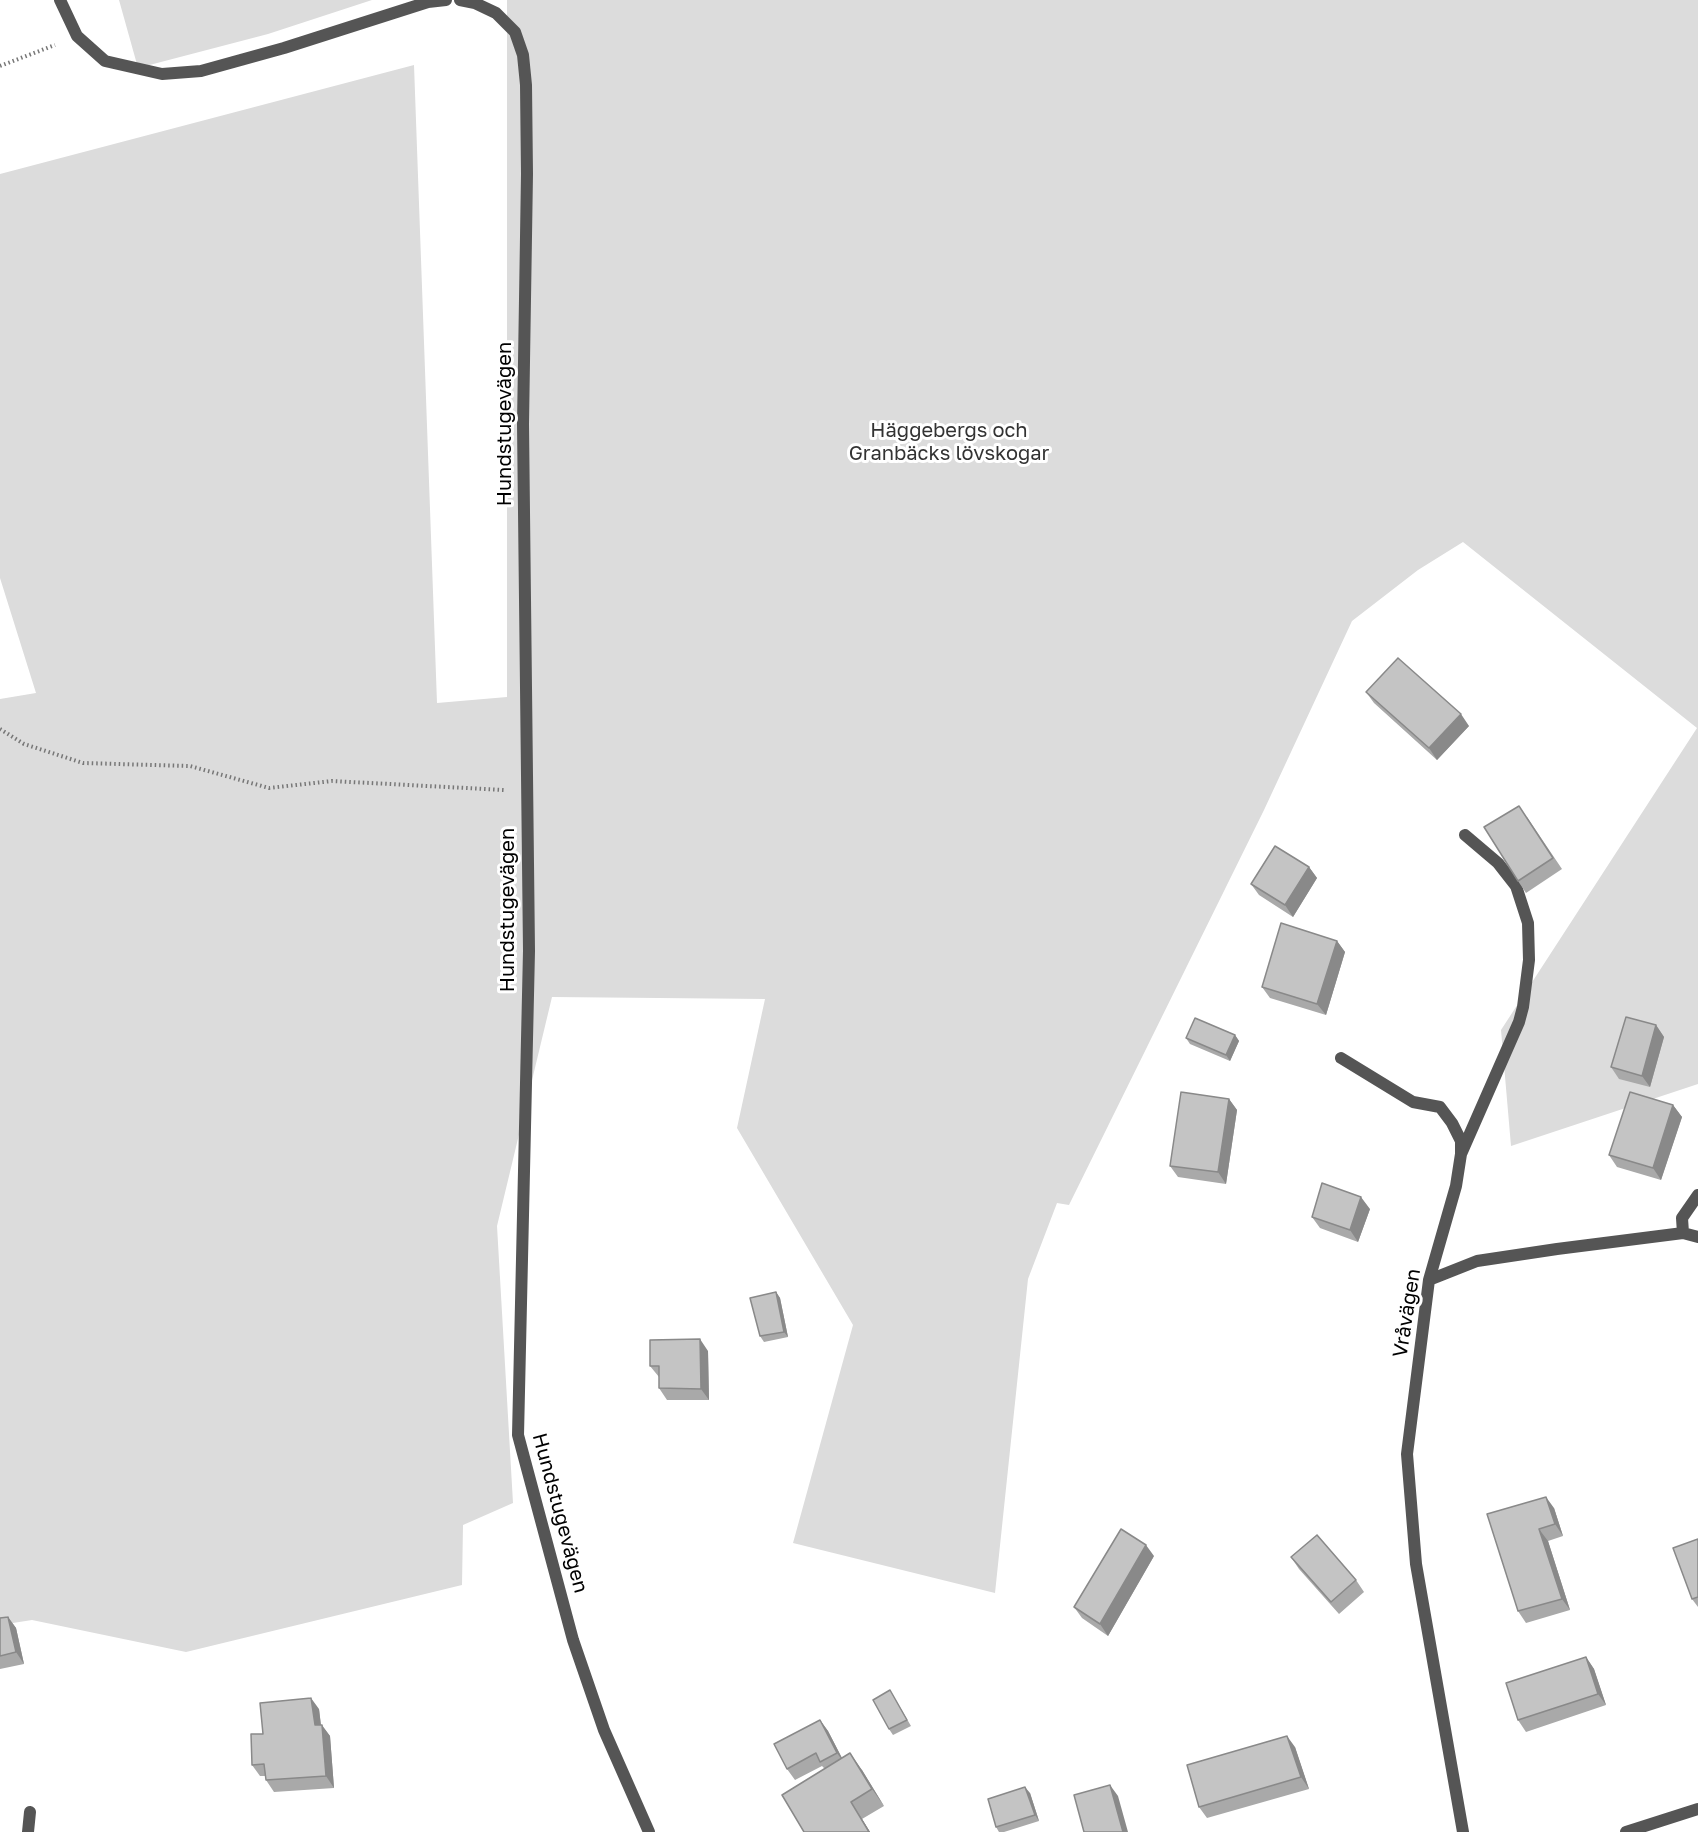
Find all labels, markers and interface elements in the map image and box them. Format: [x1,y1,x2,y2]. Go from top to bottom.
street label: Hundstugevägen [493,342,517,506]
park label: Häggebergs och Granbäcks lövskogar [849,419,1049,466]
street label: Hundstugevägen [496,828,520,992]
street label: Vråvägen [1388,1267,1426,1359]
street label: Hundstugevägen [527,1430,593,1596]

